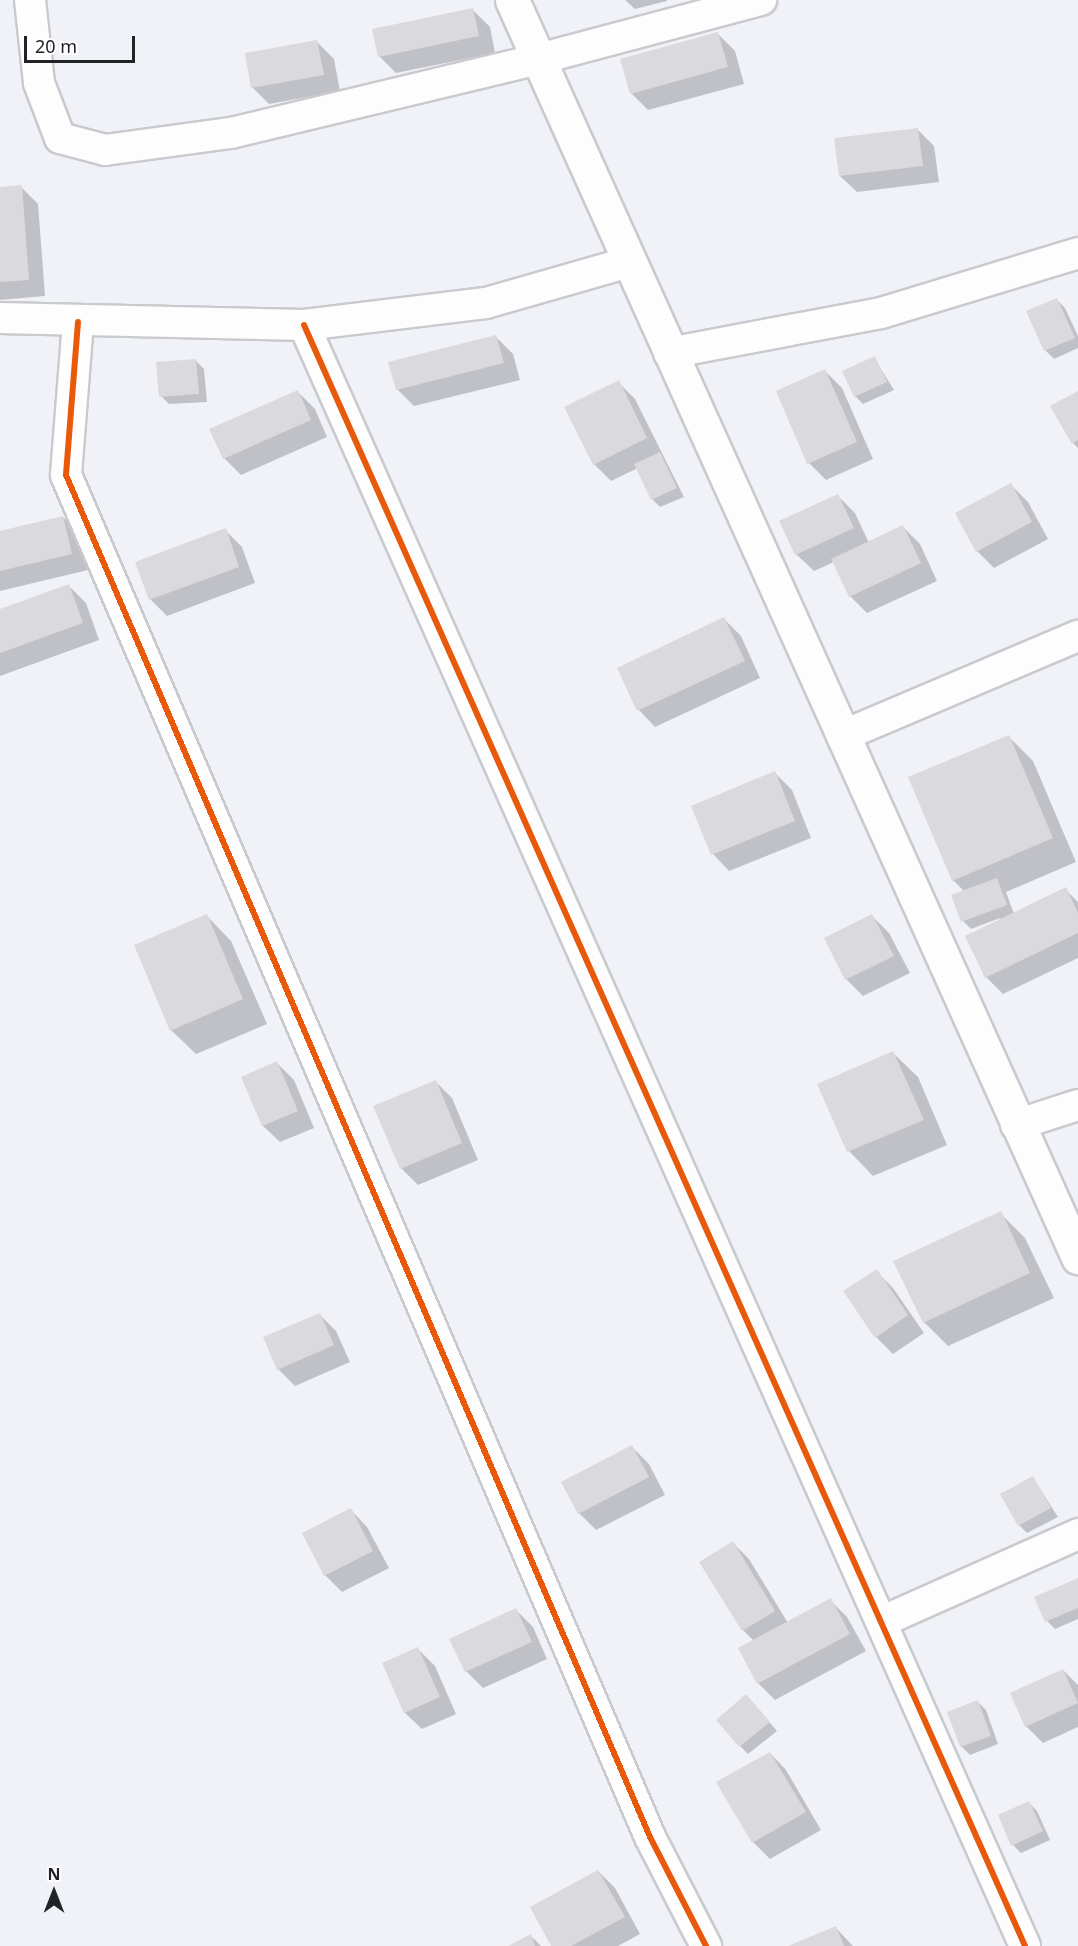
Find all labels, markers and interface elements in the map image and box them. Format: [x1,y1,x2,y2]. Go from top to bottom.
scale bar [27,24,138,62]
text: 20 m [35,34,77,58]
north arrow [24,1862,84,1922]
text: N [47,1863,61,1885]

